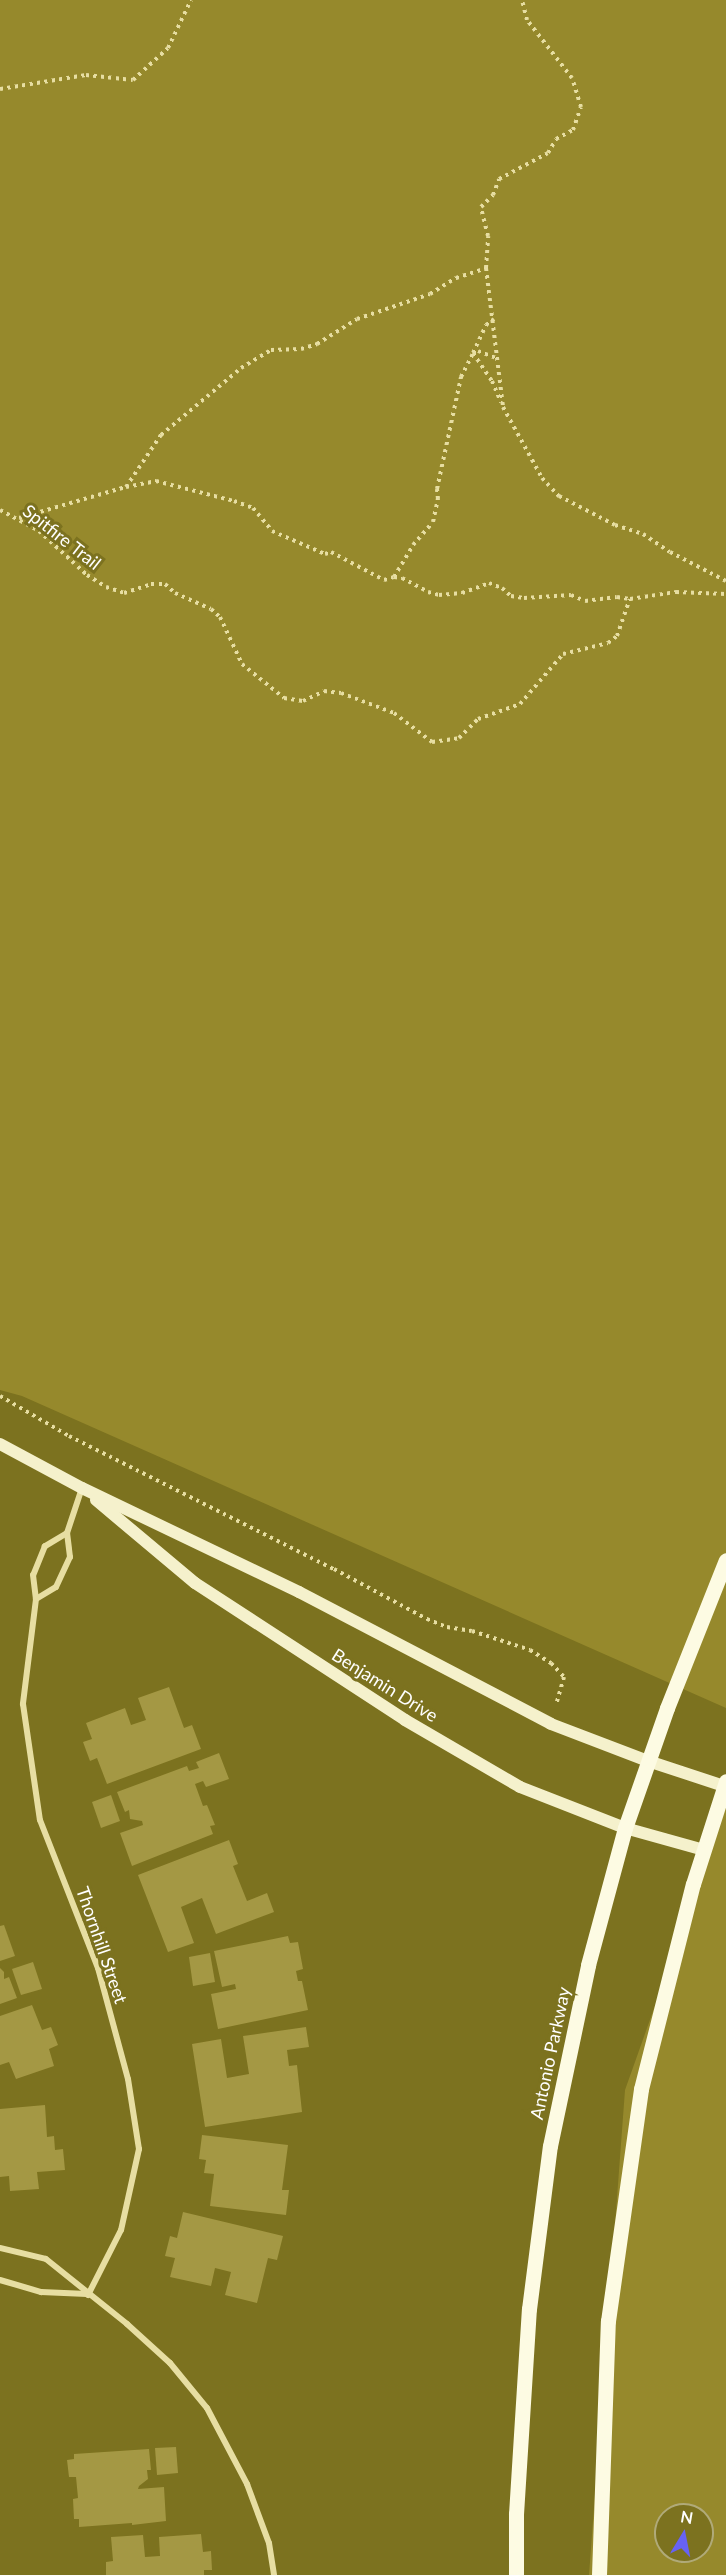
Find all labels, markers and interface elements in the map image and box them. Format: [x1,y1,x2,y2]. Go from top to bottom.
street label: Spitfire Trail [18,500,106,574]
street label: Benjamin Drive [328,1644,442,1726]
street label: Thornhill Street [72,1884,132,2006]
street label: Antonio Parkway [525,1985,575,2121]
north arrow [654,2503,714,2563]
text: N [679,2506,695,2527]

